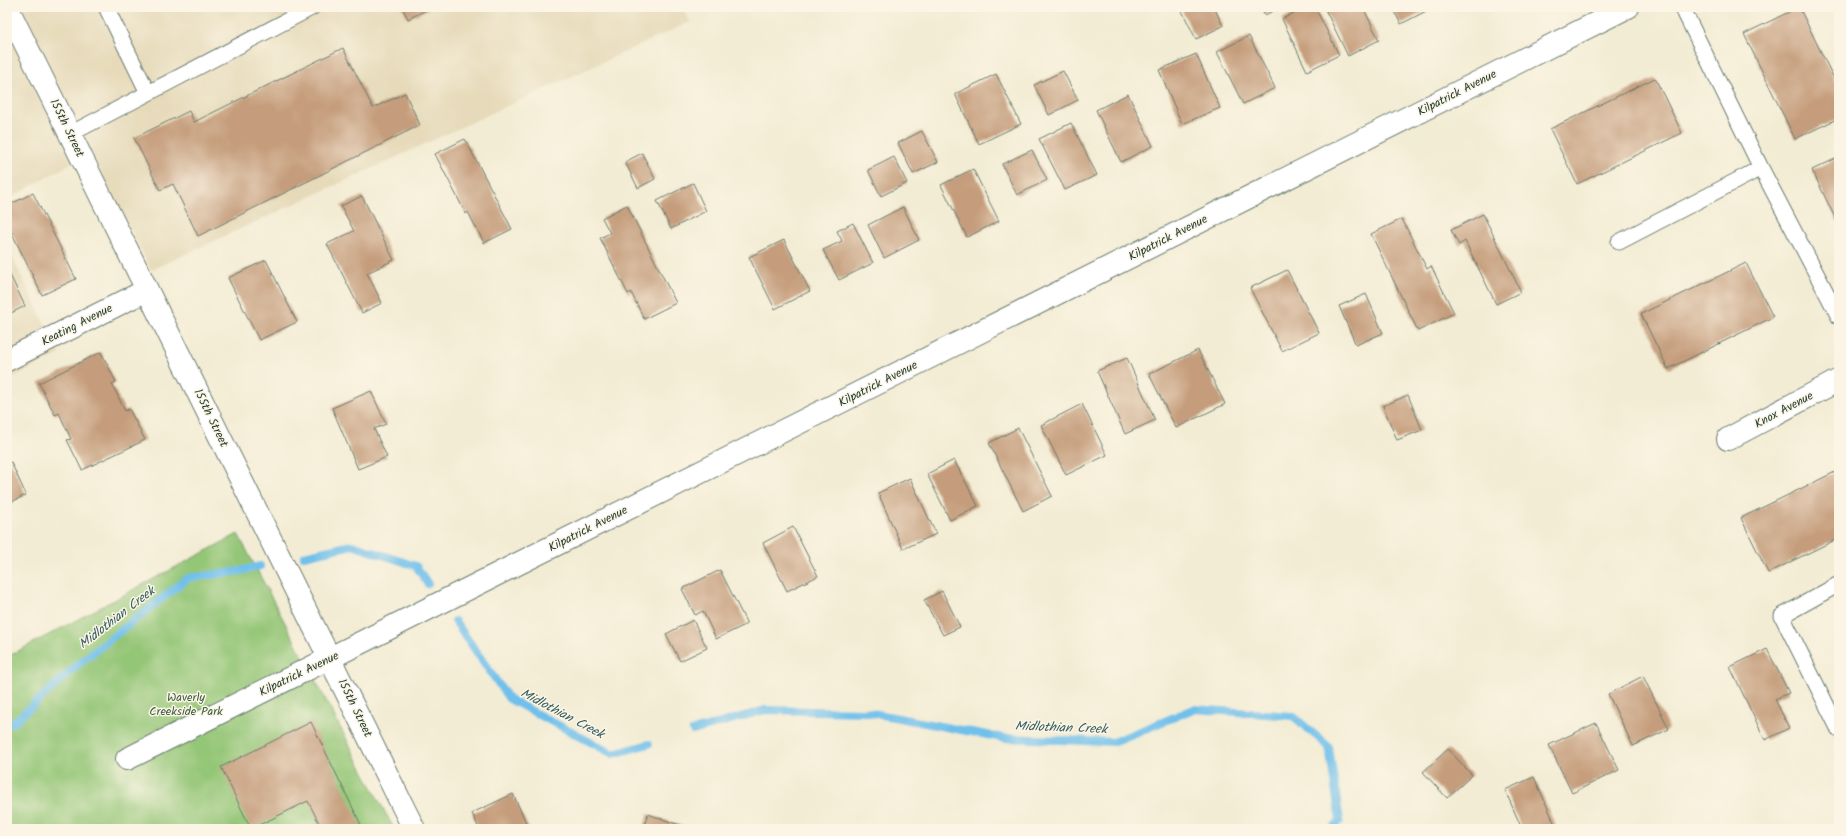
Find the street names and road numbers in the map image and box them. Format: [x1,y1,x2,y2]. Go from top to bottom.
street label: Kilpatrick Avenue [1414,65,1501,121]
street label: 155th Street [45,96,89,161]
street label: Kilpatrick Avenue [1125,210,1212,266]
street label: Keating Avenue [38,299,117,351]
street label: Kilpatrick Avenue [835,356,922,412]
street label: 155th Street [189,386,233,451]
street label: Knox Avenue [1751,386,1817,433]
street label: Kilpatrick Avenue [545,501,632,557]
street label: Kilpatrick Avenue [256,646,343,702]
street label: 155th Street [333,676,377,741]

